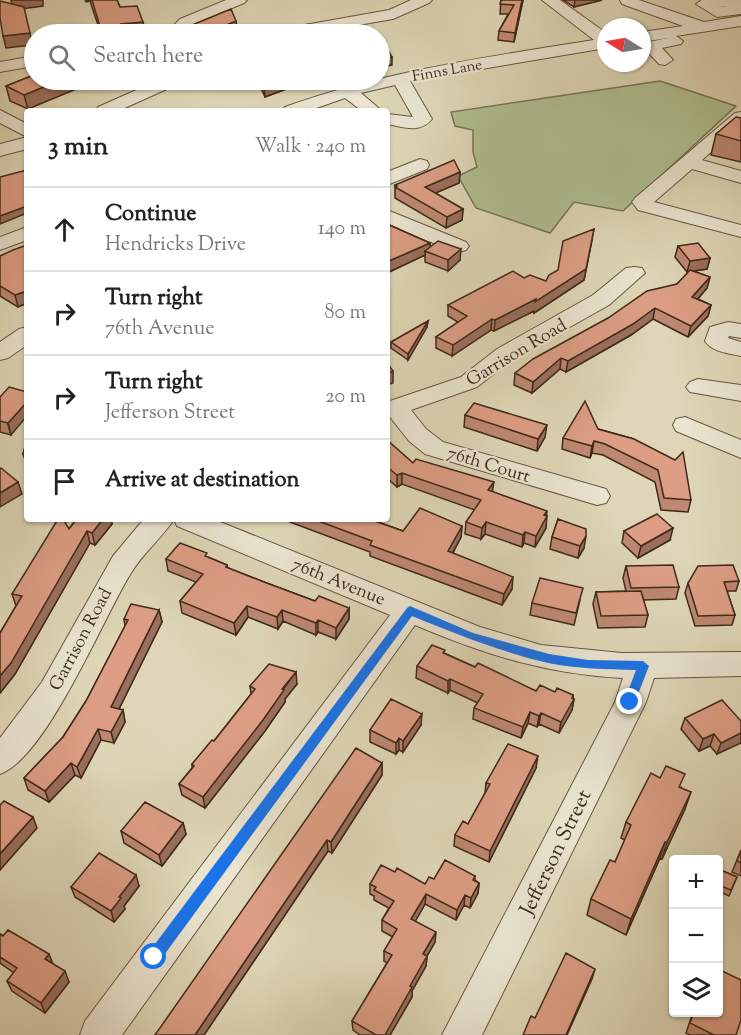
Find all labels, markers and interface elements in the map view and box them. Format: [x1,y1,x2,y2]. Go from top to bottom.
north arrow [597,18,651,72]
search box [24,24,390,90]
icon: search [45,41,78,74]
text: Search here [93,41,203,73]
street label: Finns Lane [411,55,484,88]
text: 3 min [48,129,108,166]
text: Walk · 240 m [255,133,366,162]
text: Continue [105,199,196,231]
icon: ahead [48,213,81,246]
text: 140 m [318,215,366,244]
text: Hendricks Drive [105,231,246,260]
text: Turn right [105,283,202,315]
icon: right [48,297,81,330]
text: 80 m [325,299,366,328]
street label: Garrison Road [462,313,572,394]
text: 76th Avenue [105,315,215,344]
text: Turn right [105,367,202,399]
icon: right [48,381,81,414]
text: 20 m [325,383,366,412]
text: Jefferson Street [105,399,235,428]
street label: 76th Court [444,441,533,491]
icon: arrive [48,465,81,498]
text: Arrive at destination [105,465,300,497]
street label: 76th Avenue [288,552,389,613]
street label: Garrison Road [44,584,120,696]
route end [616,688,642,714]
street label: Jefferson Street [513,785,600,922]
map controls [669,855,723,1017]
button: + [669,855,723,909]
button: − [669,909,723,963]
route start [140,943,166,969]
button: layers [669,963,723,1017]

